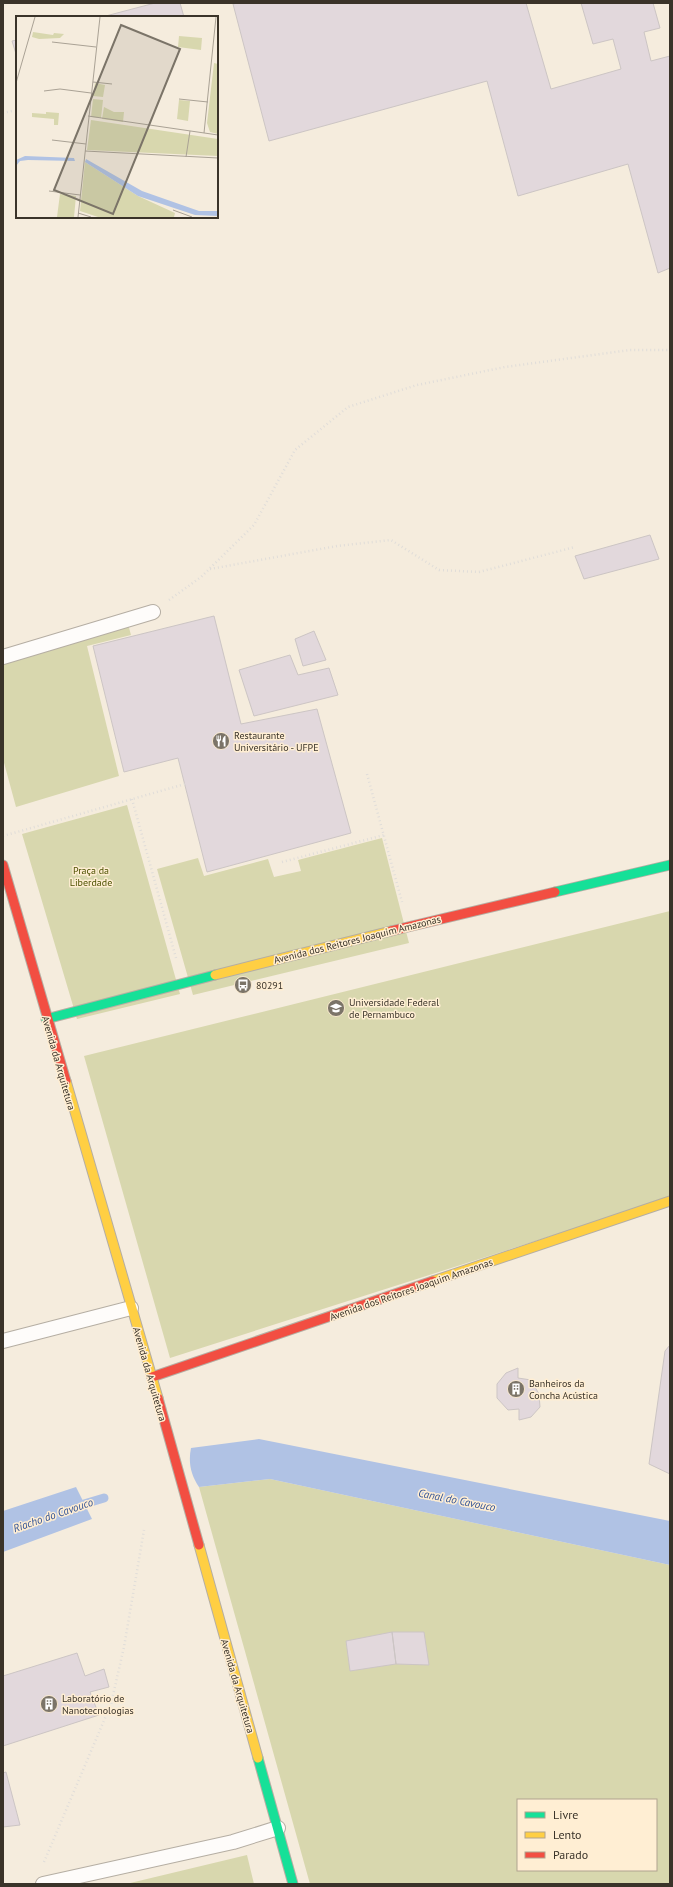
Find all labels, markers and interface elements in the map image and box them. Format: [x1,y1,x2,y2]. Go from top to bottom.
inset map [16,16,218,218]
place label: Restaurante Universitário - UFPE [234,729,319,754]
restaurant icon: Restaurante Universitário - UFPE [211,731,231,751]
park label: Praça da Liberdade [70,864,112,889]
street label: Avenida dos Reitores Joaquim Amazonas [272,912,442,967]
bus stop icon: 80291 [233,975,253,995]
place label: 80291 [256,979,283,992]
place label: Universidade Federal de Pernambuco [349,996,439,1021]
school or university icon: Universidade Federal de Pernambuco [326,998,346,1018]
street label: Avenida da Arquitetura [39,1015,78,1112]
street label: Avenida dos Reitores Joaquim Amazonas [328,1255,494,1324]
street label: Avenida da Arquitetura [130,1326,169,1423]
place label: Banheiros da Concha Acústica [529,1377,598,1402]
building icon: Banheiros da Concha Acústica [506,1379,526,1399]
water label: Canal do Cavouco [417,1486,497,1514]
water label: Riacho do Cavouco [11,1495,95,1535]
street label: Avenida da Arquitetura [218,1638,257,1735]
place label: Laboratório de Nanotecnologias [62,1692,134,1717]
building icon: Laboratório de Nanotecnologias [39,1694,59,1714]
legend [517,1799,657,1871]
text: Livre [553,1807,578,1822]
text: Lento [553,1827,582,1842]
text: Parado [553,1847,588,1862]

